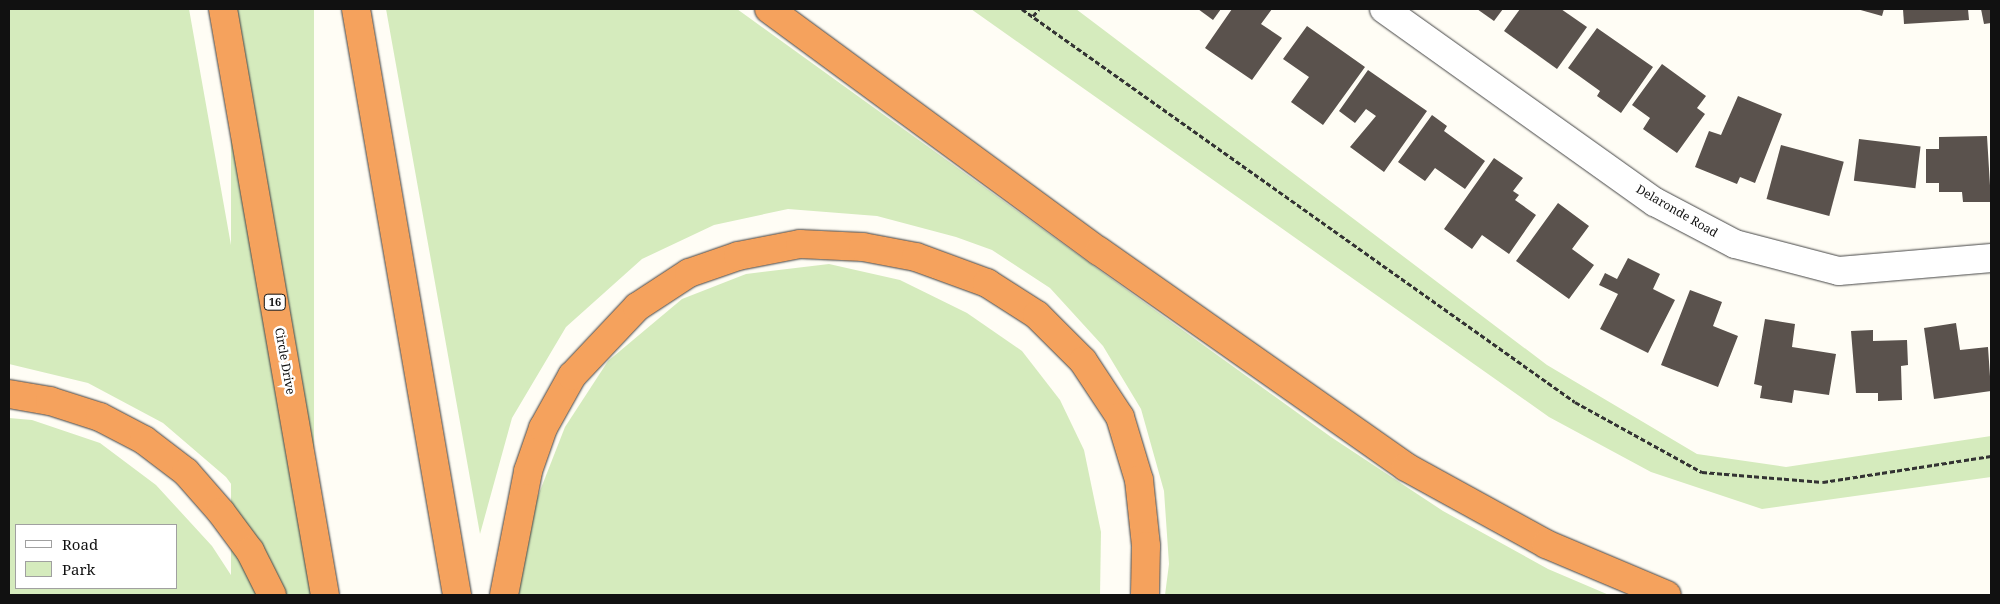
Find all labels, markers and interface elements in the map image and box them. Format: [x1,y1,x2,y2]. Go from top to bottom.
street label: Delaronde Road [1634,182,1720,240]
road number: 16 [264,294,286,310]
street label: Circle Drive [272,326,298,396]
legend [15,524,178,589]
text: Road [62,534,98,554]
text: Park [62,559,95,579]

